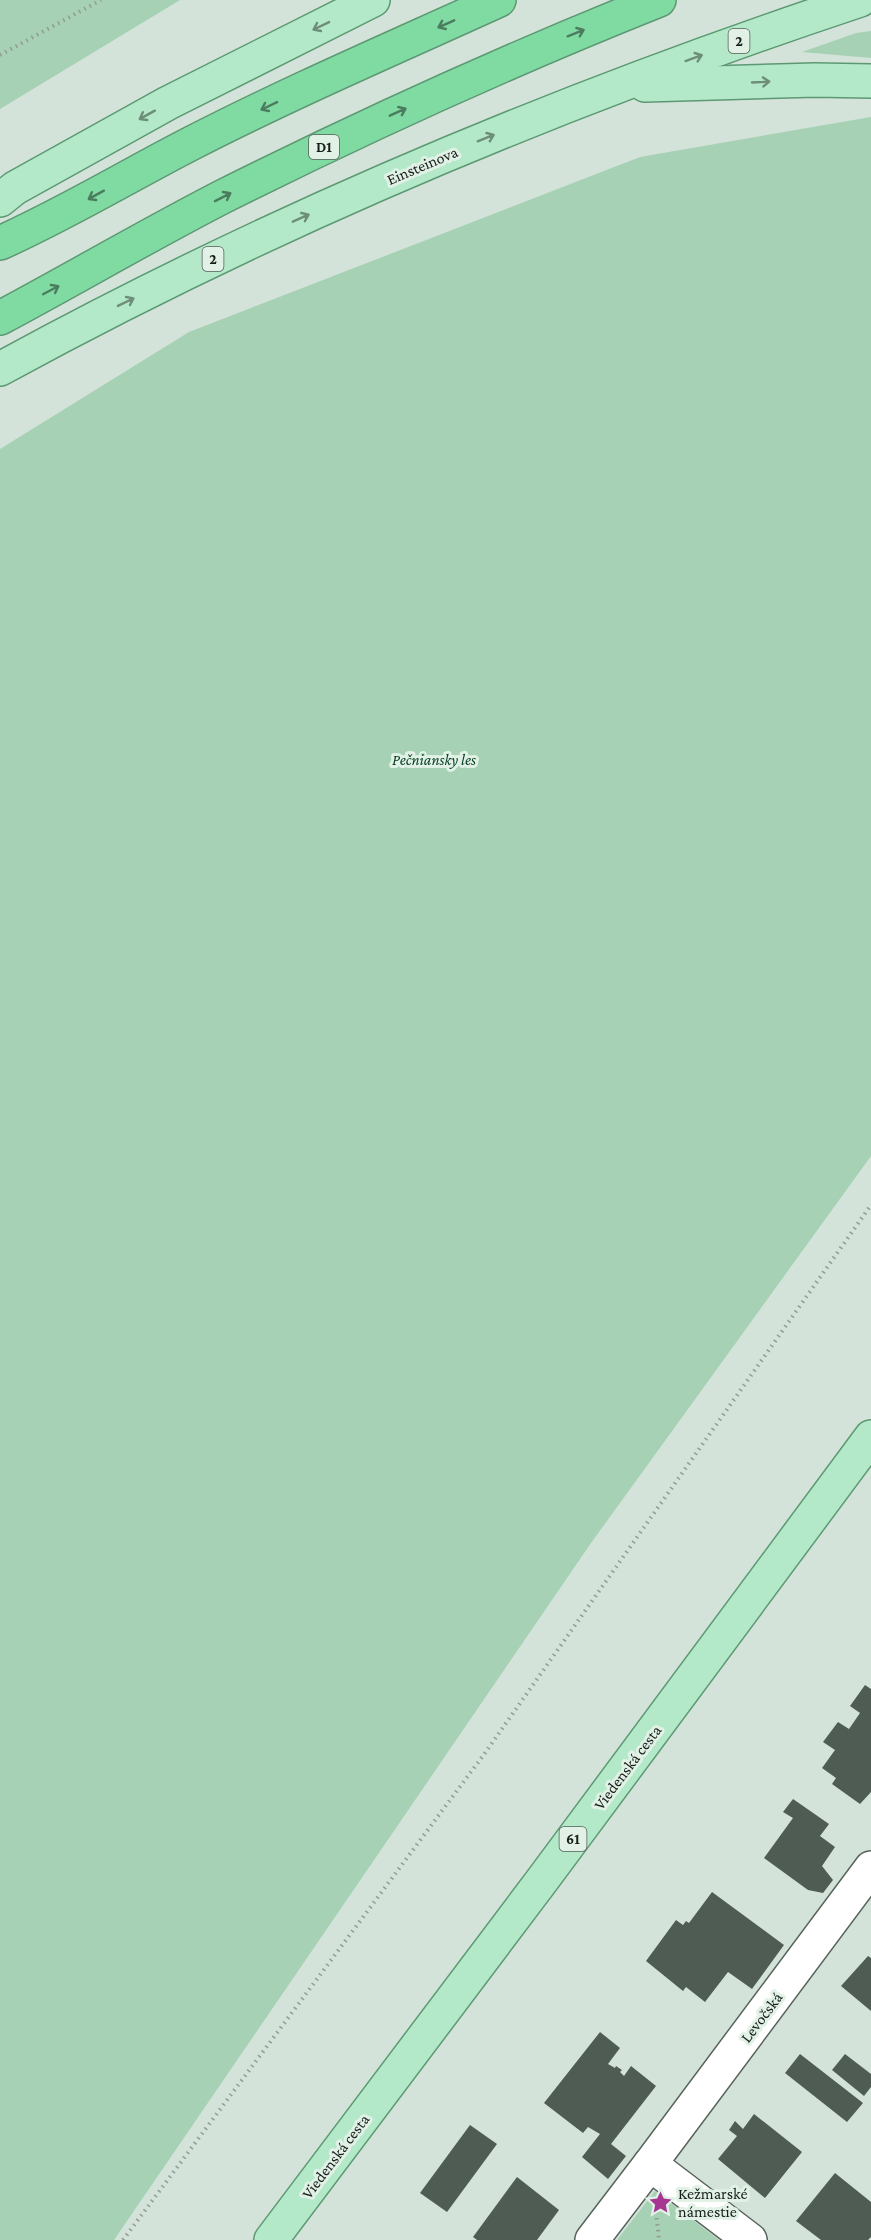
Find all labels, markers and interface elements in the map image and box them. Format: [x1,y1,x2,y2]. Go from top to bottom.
one-way arrow [437,19,455,31]
one-way arrow [312,20,330,32]
one-way arrow [566,27,585,38]
road number: 2 [728,29,750,53]
one-way arrow [684,51,703,62]
one-way arrow [751,77,771,88]
one-way arrow [260,101,278,113]
one-way arrow [389,106,407,117]
one-way arrow [139,109,156,121]
one-way arrow [477,132,495,143]
road number: D1 [309,135,339,159]
street label: Einsteinova [384,143,461,188]
one-way arrow [87,190,105,201]
one-way arrow [213,191,231,202]
one-way arrow [292,211,310,223]
road number: 2 [202,247,224,271]
one-way arrow [42,284,60,295]
one-way arrow [116,296,134,307]
park label: Pečniansky les [392,751,476,769]
street label: Viedenská cesta [590,1721,665,1813]
road number: 61 [560,1827,586,1851]
street label: Levočská [737,1989,786,2046]
street label: Viedenská cesta [298,2110,373,2202]
place label: Kežmarské námestie [678,2185,748,2220]
place icon: Kežmarské námestie [647,2189,673,2215]

